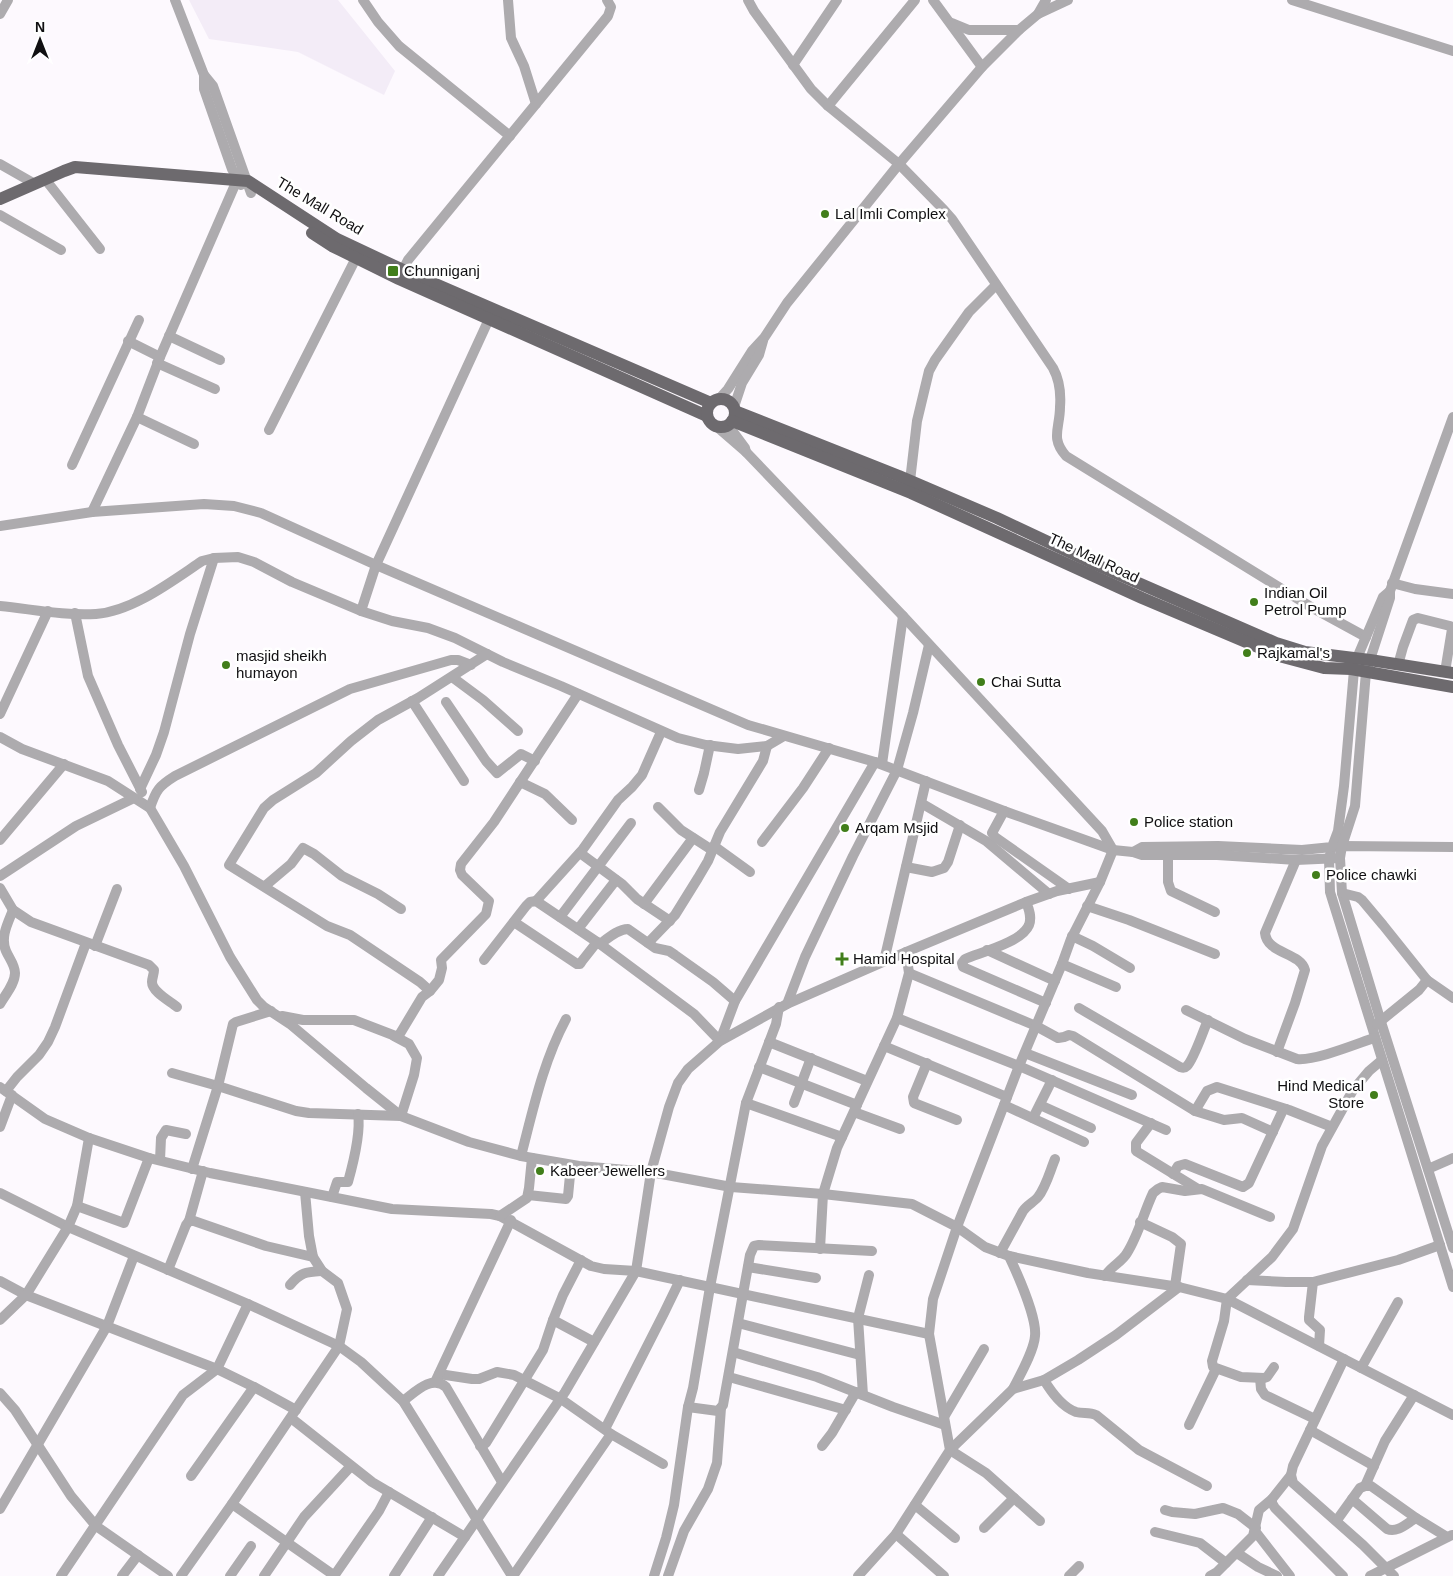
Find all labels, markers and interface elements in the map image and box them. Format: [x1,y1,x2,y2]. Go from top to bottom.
north arrow [15,15,65,65]
text: N [35,19,45,35]
street label: The Mall Road [274,173,366,238]
place label: Lal Imli Complex [835,205,946,222]
marker: Lal Imli Complex [819,208,831,220]
place label: Chunniganj [404,262,480,279]
marker: Chunniganj [386,264,400,278]
street label: The Mall Road [1046,529,1142,586]
place label: Indian Oil Petrol Pump [1264,584,1347,618]
marker: Indian Oil Petrol Pump [1248,596,1260,608]
place label: Rajkamal's [1257,644,1330,661]
place label: masjid sheikh humayon [236,647,327,681]
marker: Rajkamal's [1241,647,1253,659]
marker: masjid sheikh humayon [220,659,232,671]
place label: Chai Sutta [991,673,1062,690]
marker: Chai Sutta [975,676,987,688]
place label: Police station [1144,813,1233,830]
marker: Police station [1128,816,1140,828]
place label: Arqam Msjid [855,819,938,836]
marker: Arqam Msjid [839,822,851,834]
place label: Police chawki [1326,866,1417,883]
marker: Police chawki [1310,869,1322,881]
place label: Hamid Hospital [853,950,955,967]
marker: Hamid Hospital [835,952,849,966]
place label: Hind Medical Store [1277,1077,1364,1111]
marker: Hind Medical Store [1368,1089,1380,1101]
place label: Kabeer Jewellers [550,1162,665,1179]
marker: Kabeer Jewellers [534,1165,546,1177]

